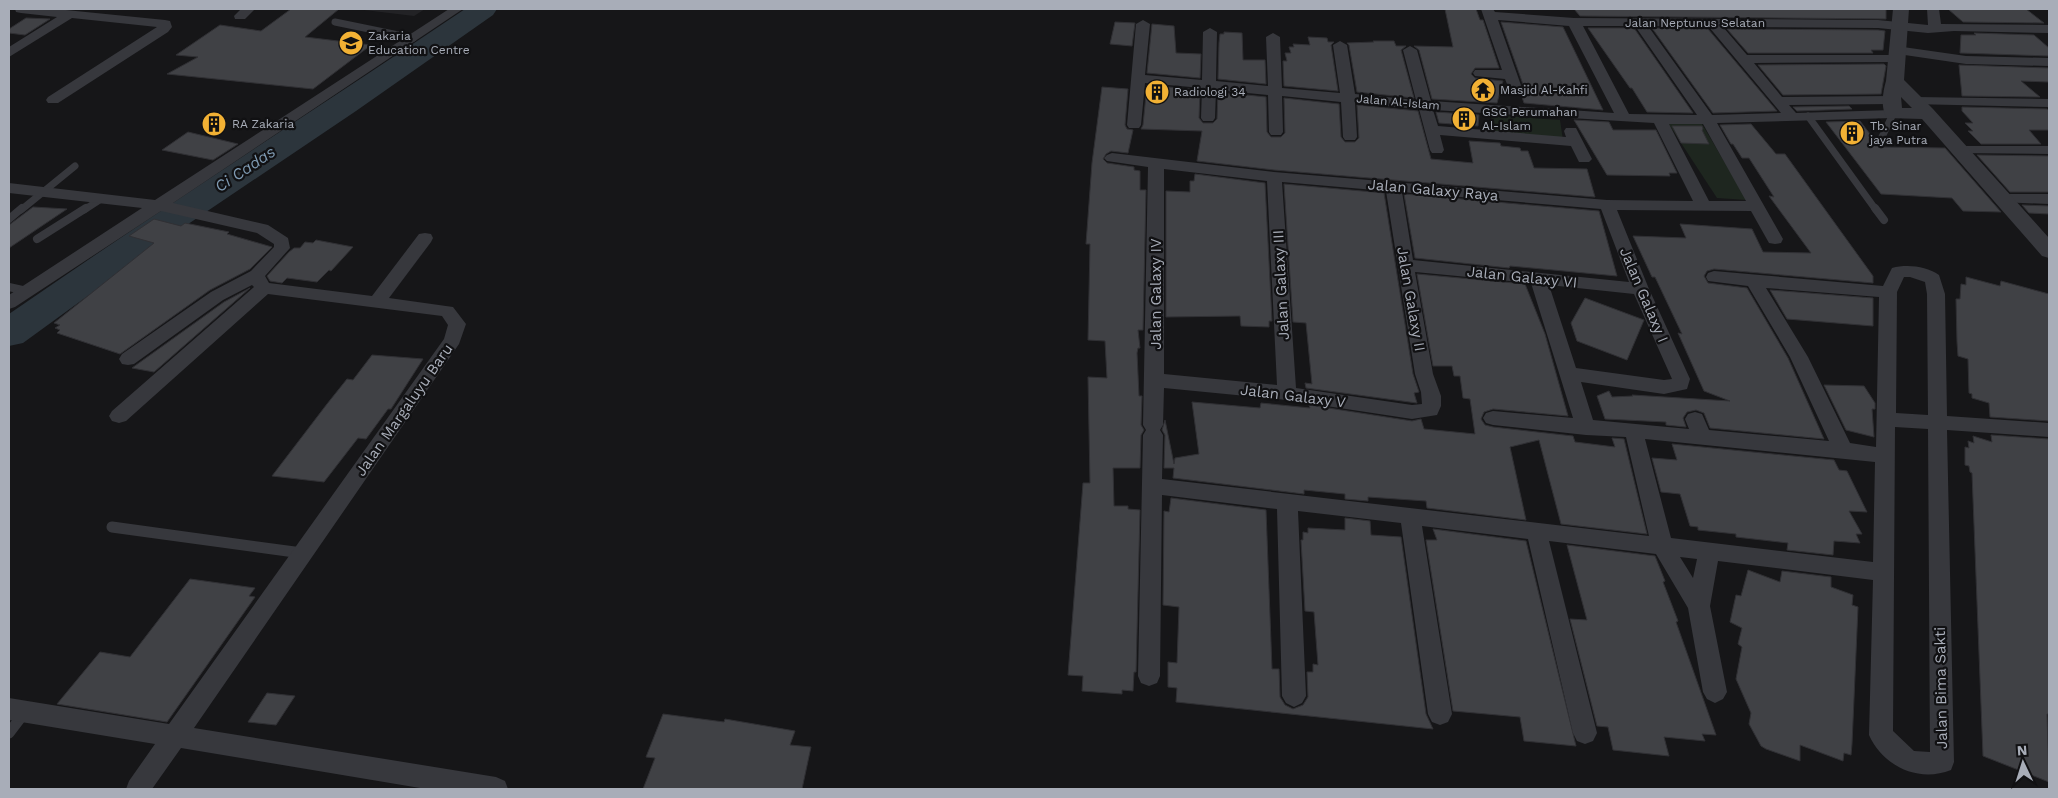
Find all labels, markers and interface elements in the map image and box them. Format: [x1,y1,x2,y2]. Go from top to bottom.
street label: Jalan Neptunus Selatan [1625,16,1765,30]
place label: Zakaria Education Centre [368,29,470,57]
school or university icon: Zakaria Education Centre [338,30,364,56]
temple icon: Masjid Al-Kahfi [1470,77,1496,103]
building icon: Radiologi 34 [1144,79,1170,105]
place label: Masjid Al-Kahfi [1500,83,1588,97]
place label: Radiologi 34 [1174,85,1246,99]
street label: Jalan Al-Islam [1356,91,1440,113]
place label: GSG Perumahan Al-Islam [1482,105,1577,133]
building icon: GSG Perumahan Al-Islam [1451,106,1477,132]
building icon: RA Zakaria [201,111,227,137]
place label: RA Zakaria [232,117,294,131]
place label: Tb. Sinar jaya Putra [1869,119,1928,147]
building icon: Tb. Sinar jaya Putra [1839,120,1865,146]
water label: Ci Cadas [211,142,279,196]
street label: Jalan Galaxy Raya [1367,175,1500,205]
street label: Jalan Galaxy III [1269,229,1293,341]
street label: Jalan Galaxy IV [1147,238,1165,350]
street label: Jalan Galaxy II [1393,245,1429,353]
street label: Jalan Galaxy I [1616,245,1672,345]
street label: Jalan Galaxy VI [1466,262,1578,292]
street label: Jalan Margaluyu Baru [352,340,456,480]
street label: Jalan Galaxy V [1239,381,1347,411]
street label: Jalan Bima Sakti [1931,627,1951,749]
north arrow [1998,738,2048,788]
text: N [2016,742,2028,758]

